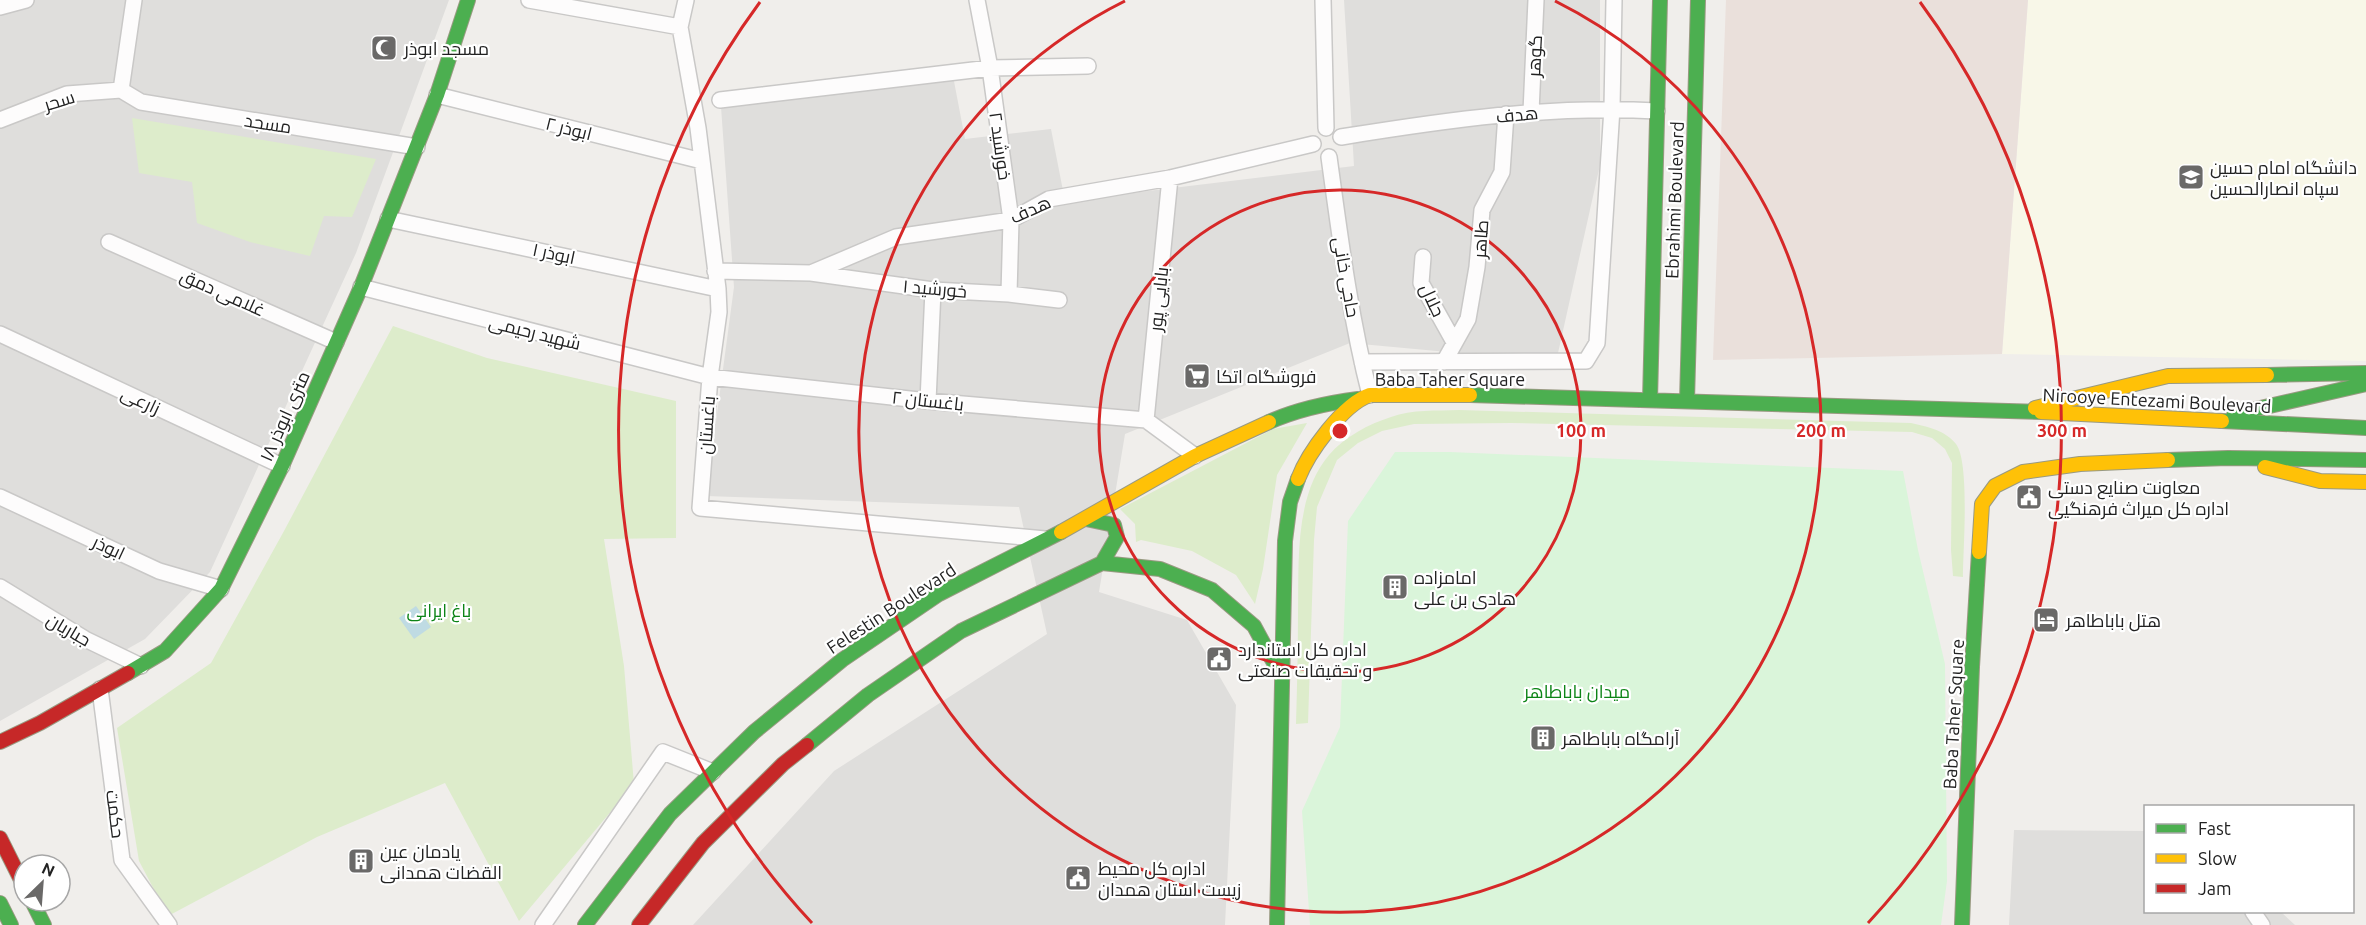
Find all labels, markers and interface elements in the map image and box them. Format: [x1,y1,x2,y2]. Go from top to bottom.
mosque icon: مسجد ابوذر [369,33,399,63]
street label: گوهر [1523,34,1547,79]
place label: مسجد ابوذر [403,38,489,60]
street label: سحر [40,86,77,116]
street label: هدف [1495,102,1539,126]
street label: مسجد [243,109,293,137]
street label: خورشید ۲ [984,111,1016,182]
street label: ابوذر ۲ [543,113,594,145]
street label: Ebrahimi Boulevard [1661,121,1687,279]
place label: دانشگاه امام حسین سپاه انصارالحسین [2210,157,2357,200]
school or university icon: دانشگاه امام حسین سپاه انصارالحسین [2176,162,2206,192]
street label: هدف [1006,191,1054,227]
street label: طاهر [1469,219,1493,260]
street label: حاجی خانی [1328,235,1364,319]
street label: ابوذر ۱ [530,239,577,269]
street label: غلامی دمق [176,264,268,322]
street label: بابایی پور [1145,266,1174,334]
street label: خورشید ۱ [902,275,968,303]
street label: جلال [1415,280,1449,321]
street label: شهید رحیمی [487,311,583,355]
supermarket icon: فروشگاه اتکا [1182,361,1212,391]
place label: فروشگاه اتکا [1216,366,1317,388]
street label: ۱۸ متری ابوذر [255,368,315,465]
street label: Baba Taher Square [1375,369,1525,389]
street label: زارعی [117,382,164,420]
street label: Nirooye Entezami Boulevard [2042,384,2272,416]
street label: باغستان ۲ [891,386,965,416]
street label: باغستان [694,395,720,455]
text: 100 m [1556,420,1606,440]
text: 200 m [1796,420,1846,440]
text: 300 m [2037,420,2087,440]
centre of rings [1330,421,1350,441]
place label: معاونت صنایع دستی اداره کل میراث فرهنگیی [2048,477,2229,520]
public building icon: معاونت صنایع دستی اداره کل میراث فرهنگیی [2014,482,2044,512]
street label: ابوذر [88,530,128,565]
street label: Felestin Boulevard [823,559,959,657]
place label: امامزاده هادی بن علی [1414,567,1516,610]
building icon: امامزاده هادی بن علی [1380,572,1410,602]
park label: باغ ایرانی [407,600,471,623]
hotel icon: هتل باباطاهر [2031,605,2061,635]
street label: جباریان [42,608,95,651]
place label: هتل باباطاهر [2065,610,2161,632]
street label: Baba Taher Square [1939,638,1967,790]
place label: اداره کل استاندارد و تحقیقات صنعتی [1238,639,1372,682]
public building icon: اداره کل استاندارد و تحقیقات صنعتی [1204,644,1234,674]
park label: میدان باباطاهر [1523,681,1630,703]
building icon: آرامگاه باباطاهر [1528,723,1558,753]
place label: آرامگاه باباطاهر [1561,728,1679,750]
street label: حکمت [103,789,129,839]
legend [2144,805,2354,913]
text: Fast [2198,818,2231,838]
place label: یادمان عین القضات همدانی [380,841,502,884]
building icon: یادمان عین القضات همدانی [346,846,376,876]
text: Slow [2198,848,2237,868]
north arrow [12,853,72,913]
place label: اداره کل محیط زیست استان همدان [1098,858,1241,901]
text: N [39,859,58,880]
public building icon: اداره کل محیط زیست استان همدان [1063,863,1093,893]
text: Jam [2198,878,2232,898]

